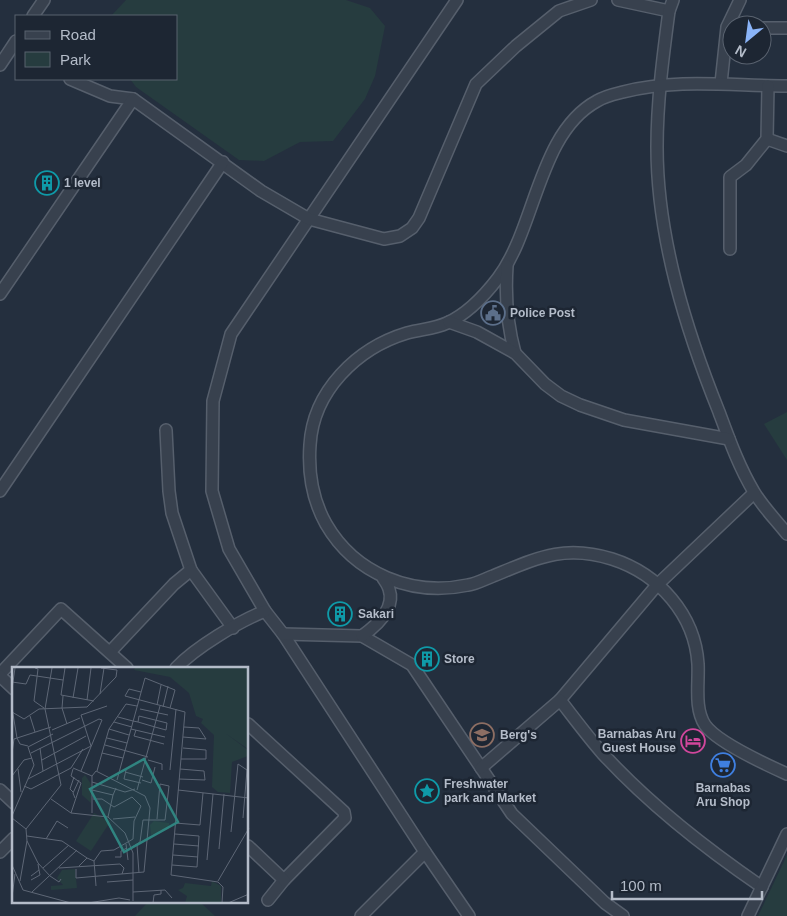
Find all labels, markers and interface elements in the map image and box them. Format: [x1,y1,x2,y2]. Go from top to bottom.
legend [15,15,178,80]
north arrow [722,15,772,65]
text: Road [60,26,96,43]
text: N [732,42,749,61]
text: Park [60,51,91,68]
building icon: 1 level [34,170,60,196]
place label: 1 level [64,176,101,190]
public building icon: Police Post [480,300,506,326]
place label: Police Post [510,306,575,320]
building icon: Sakari [327,601,353,627]
place label: Sakari [358,607,394,621]
building icon: Store [414,646,440,672]
place label: Store [444,652,475,666]
inset map [12,667,249,904]
school or university icon: Berg's [469,722,495,748]
place label: Barnabas Aru Guest House [598,727,676,755]
place label: Berg's [500,728,537,742]
hotel icon: Barnabas Aru Guest House [680,728,706,754]
supermarket icon: Barnabas Aru Shop [710,752,736,778]
place label: Freshwater park and Market [444,777,536,805]
place icon: Freshwater park and Market [414,778,440,804]
place label: Barnabas Aru Shop [696,781,751,809]
scale bar [612,868,762,900]
text: 100 m [620,877,662,894]

